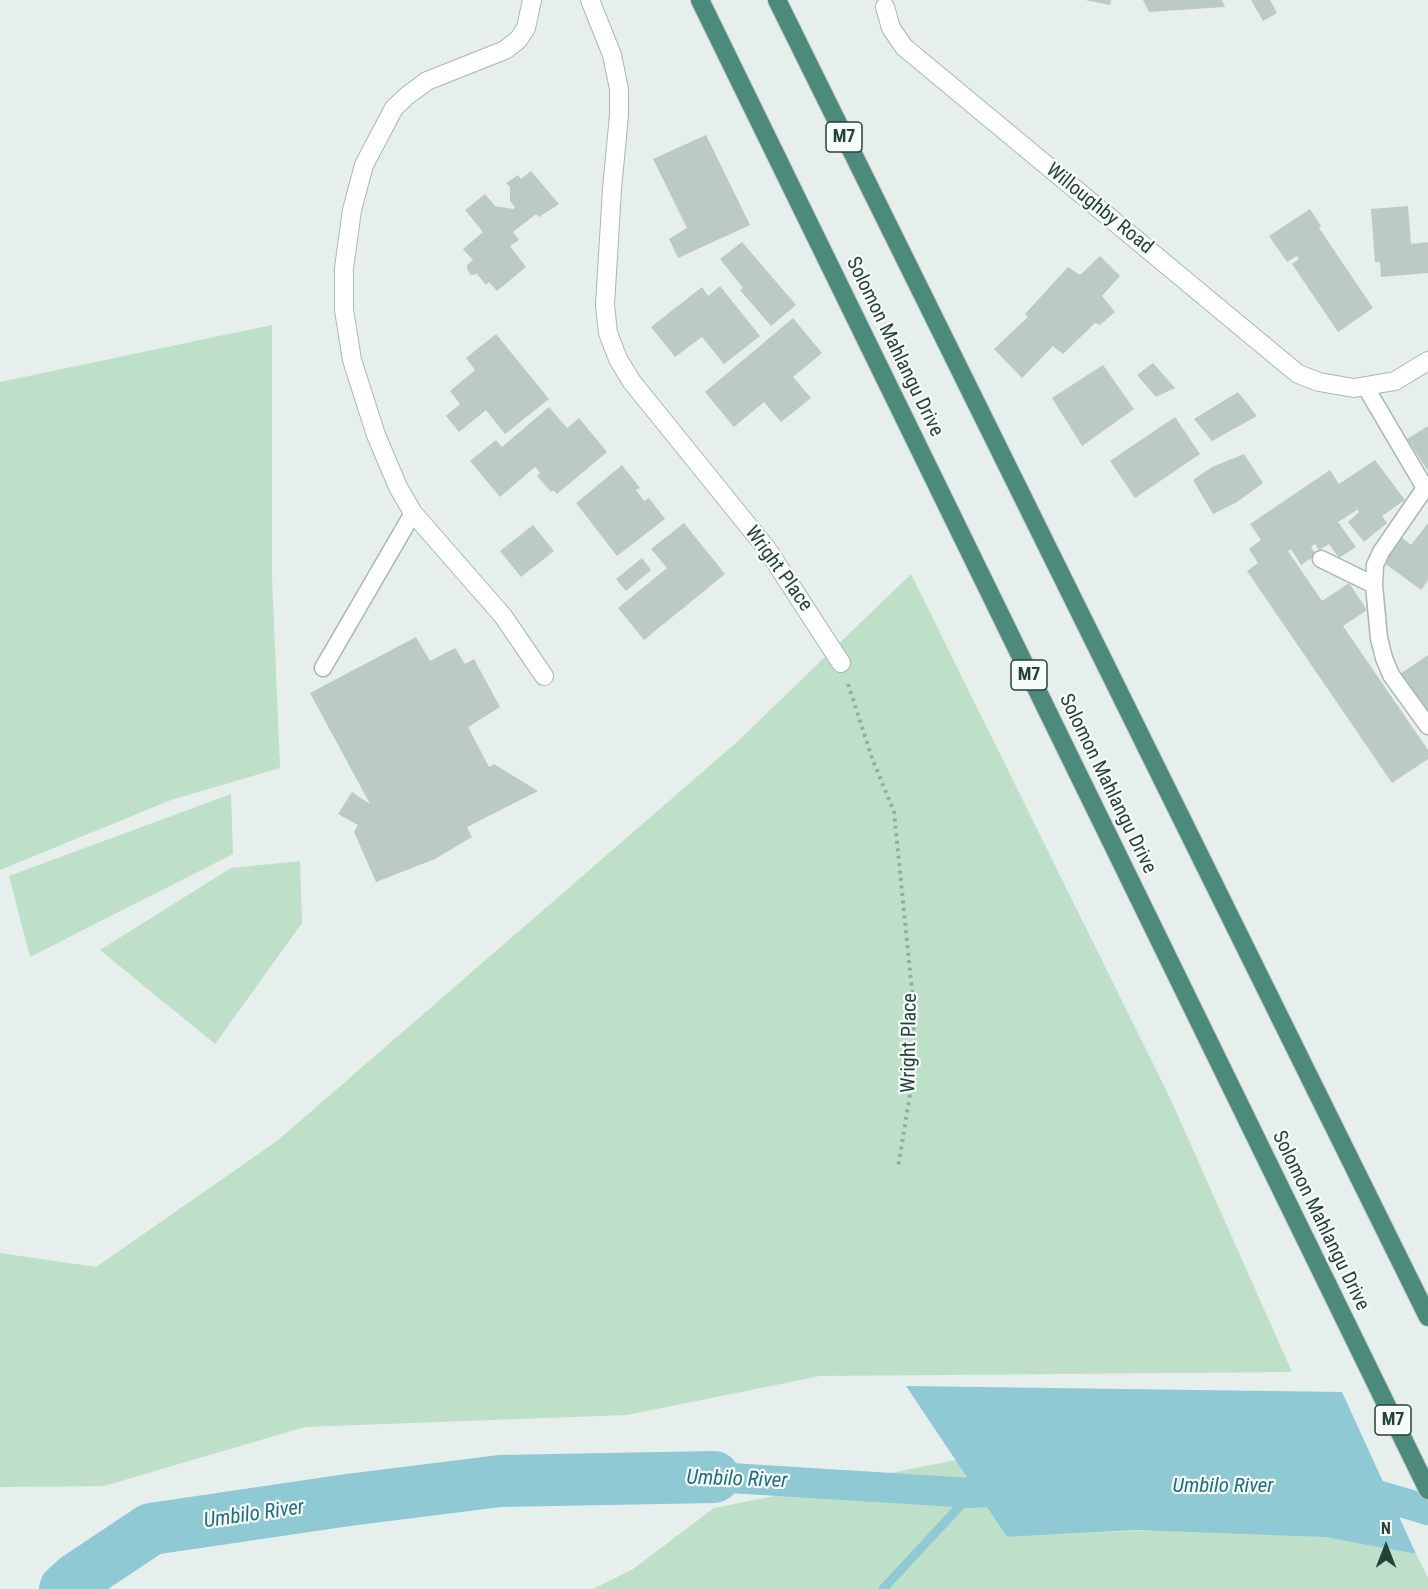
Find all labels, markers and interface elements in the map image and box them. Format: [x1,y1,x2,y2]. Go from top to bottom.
road number: M7 [826,122,862,152]
street label: Willoughby Road [1041,158,1157,260]
street label: Solomon Mahlangu Drive [840,253,948,441]
street label: Wright Place [739,522,817,616]
road number: M7 [1011,660,1047,690]
street label: Solomon Mahlangu Drive [1053,690,1161,878]
street label: Wright Place [897,993,923,1093]
street label: Solomon Mahlangu Drive [1266,1127,1374,1315]
road number: M7 [1375,1405,1411,1435]
water label: Umbilo River [686,1466,788,1494]
water label: Umbilo River [1172,1474,1274,1500]
water label: Umbilo River [202,1495,306,1535]
north arrow [1356,1517,1416,1577]
text: N [1381,1519,1391,1538]

